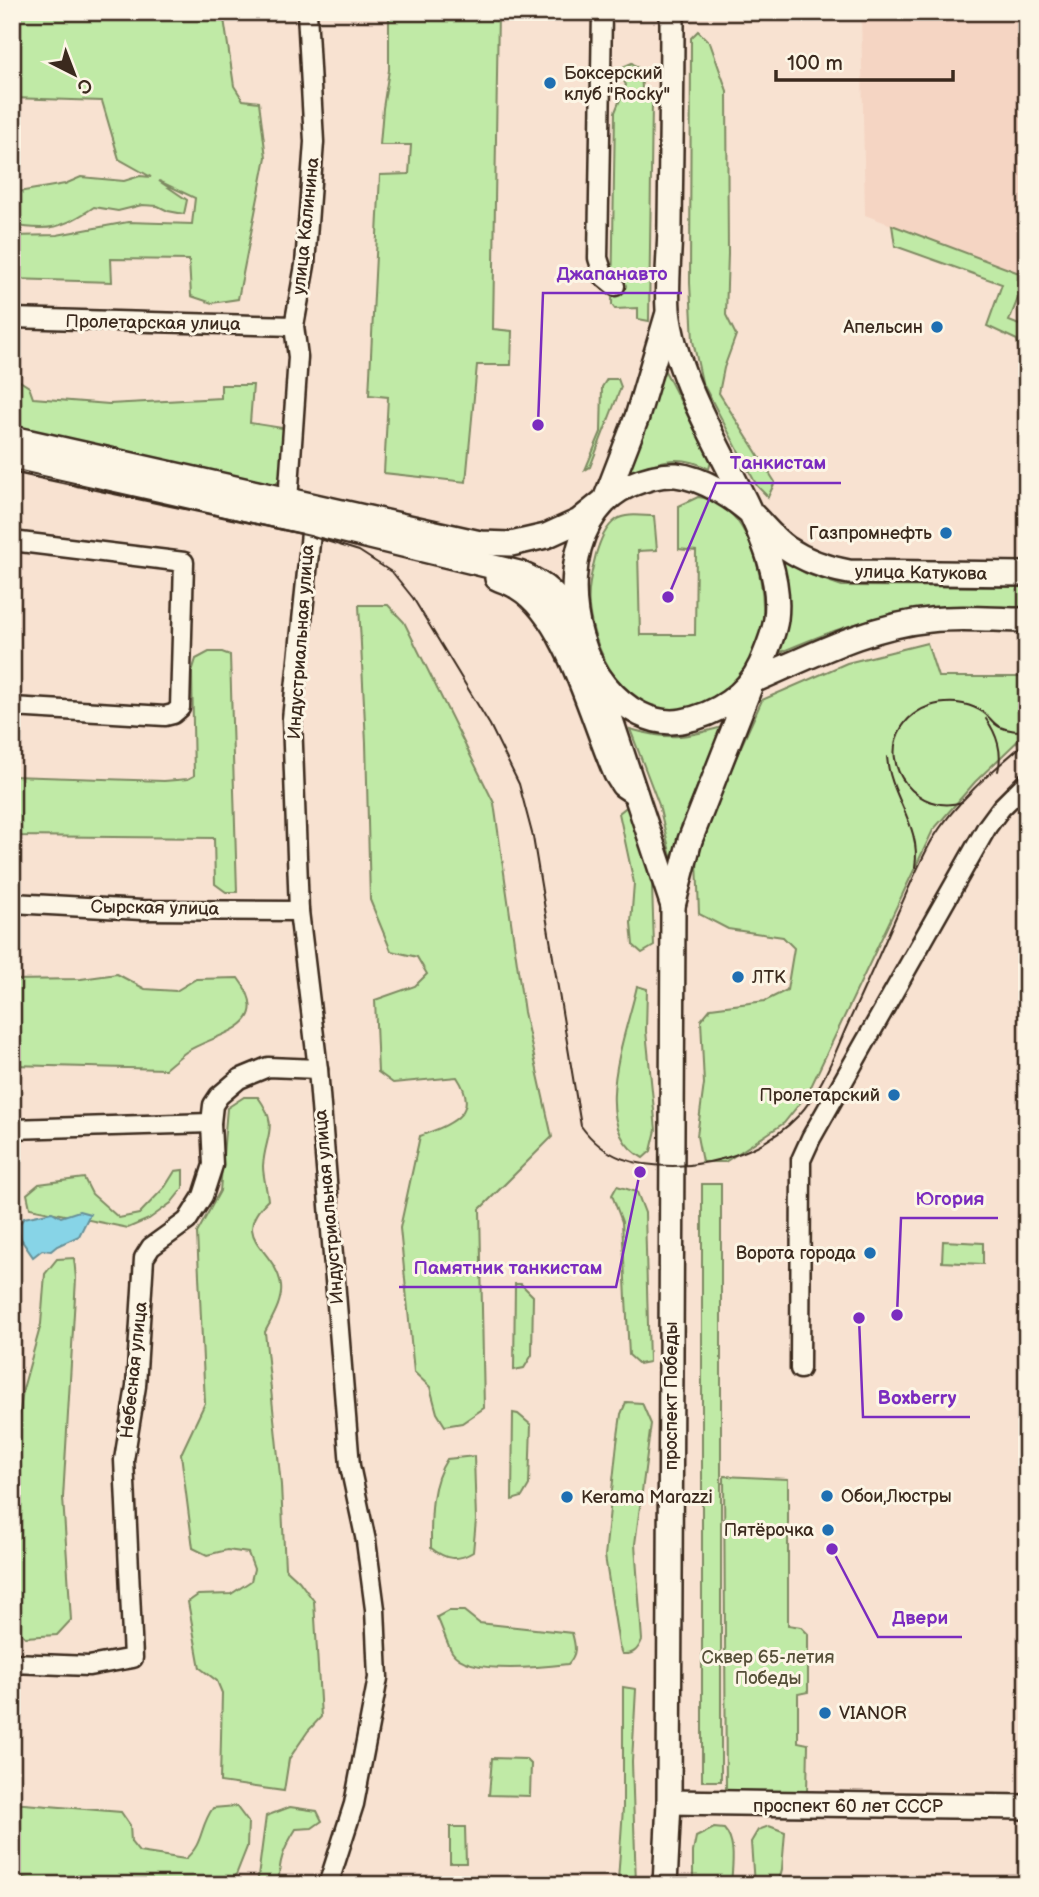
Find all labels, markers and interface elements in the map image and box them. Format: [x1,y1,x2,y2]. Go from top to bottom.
north arrow [38,38,108,108]
scale bar [776,38,953,82]
text: 100 m [787,51,843,76]
place label: Боксерский клуб "Rocky" [564,63,670,105]
text: С [72,73,97,98]
marker: Боксерский клуб "Rocky" [542,75,558,91]
street label: улица Калинина [288,156,324,296]
callout: Джапанавто [543,253,682,293]
text: Джапанавто [556,263,668,286]
street label: Пролетарская улица [65,311,241,335]
place label: Апельсин [842,317,923,338]
marker: Апельсин [929,319,945,335]
callout: Танкистам [716,443,841,483]
text: Танкистам [730,452,826,475]
place label: Газпромнефть [809,523,932,544]
marker: Газпромнефть [938,525,954,541]
street label: Индустриальная улица [284,543,318,740]
street label: улица Катукова [855,561,988,585]
street label: Сырская улица [90,896,220,920]
place label: ЛТК [751,967,786,988]
marker: ЛТК [730,969,746,985]
place label: Пролетарский [759,1085,880,1106]
marker: Пролетарский [886,1087,902,1103]
street label: Индустриальная улица [310,1108,348,1305]
callout: Югория [901,1178,998,1218]
text: Югория [915,1188,985,1211]
place label: Ворота города [736,1243,856,1264]
marker: Ворота города [862,1245,878,1261]
callout: Памятник танкистам [399,1247,616,1287]
text: Памятник танкистам [414,1257,602,1280]
street label: Небесная улица [116,1300,152,1440]
street label: проспект Победы [661,1322,682,1470]
callout: Boxberry [863,1377,970,1417]
text: Boxberry [878,1387,957,1410]
place label: Обои,Люстры [841,1486,952,1507]
place label: Kerama Marazzi [581,1487,713,1508]
marker: Обои,Люстры [819,1488,835,1504]
marker: Kerama Marazzi [559,1489,575,1505]
place label: Пятёрочка [724,1520,814,1541]
marker: Пятёрочка [820,1522,836,1538]
callout: Двери [878,1597,962,1637]
text: Двери [892,1607,948,1630]
park label: Сквер 65-летия Победы [702,1647,834,1689]
place label: VIANOR [839,1703,907,1724]
marker: VIANOR [817,1705,833,1721]
street label: проспект 60 лет СССР [753,1796,944,1817]

